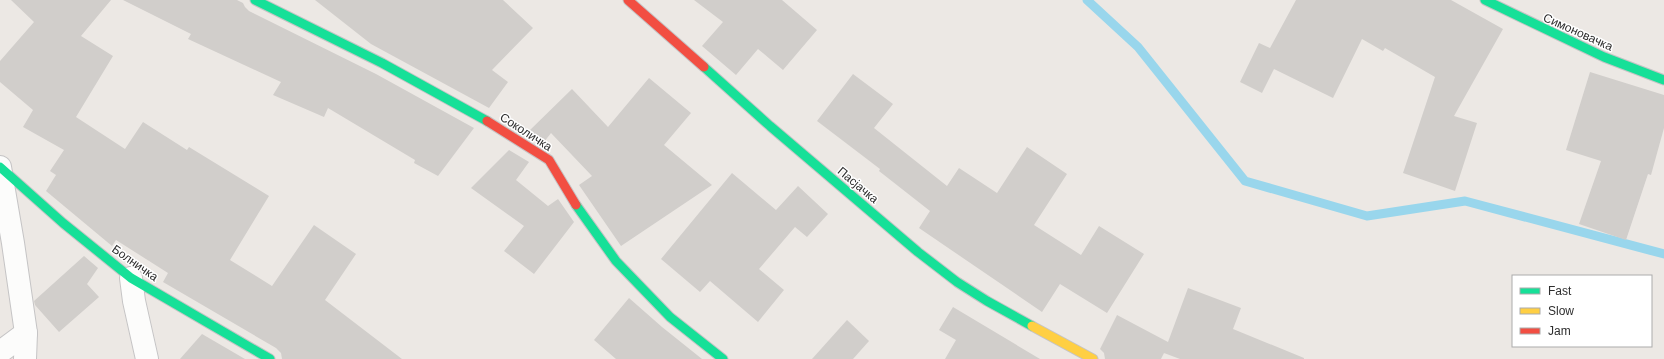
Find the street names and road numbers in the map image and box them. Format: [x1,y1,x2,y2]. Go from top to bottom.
street label: Симоновачка [1541,10,1615,54]
street label: Соколичка [497,110,555,154]
street label: Пасјачка [835,164,881,206]
street label: Болничка [109,242,161,284]

